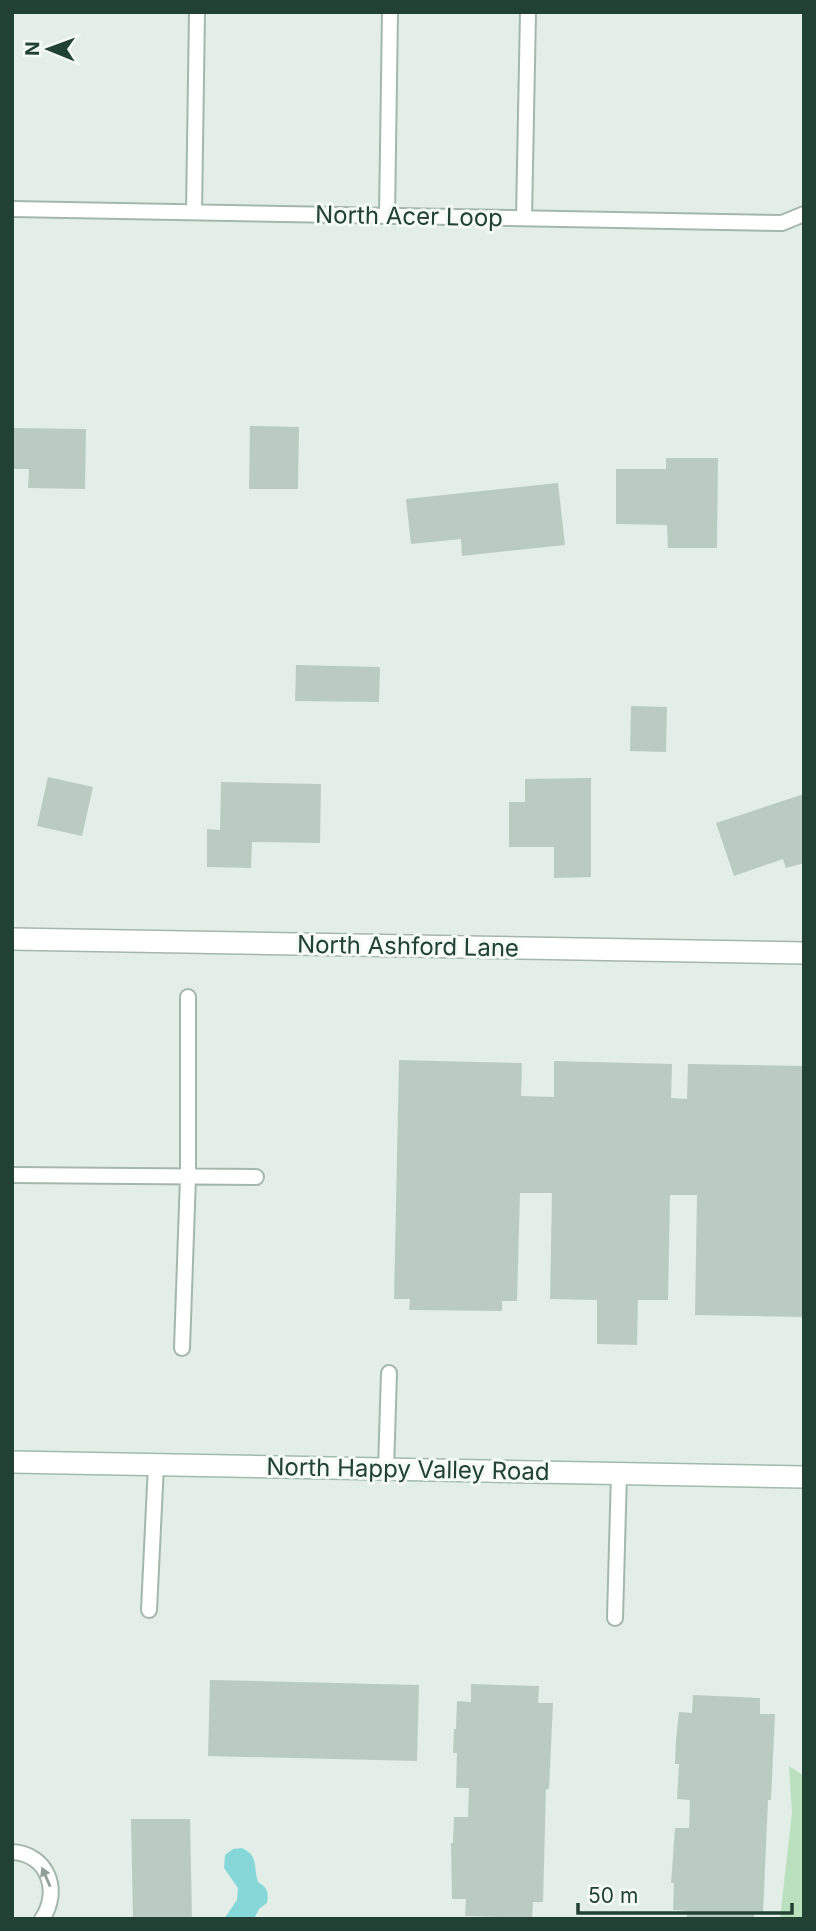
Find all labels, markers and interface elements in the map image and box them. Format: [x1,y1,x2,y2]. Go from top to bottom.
north arrow [14,14,84,84]
text: N [21,41,44,56]
street label: North Acer Loop [315,200,503,232]
street label: North Ashford Lane [297,930,519,962]
street label: North Happy Valley Road [266,1452,550,1486]
one-way arrow [40,1867,52,1887]
scale bar [578,1871,792,1915]
text: 50 m [588,1883,638,1908]

